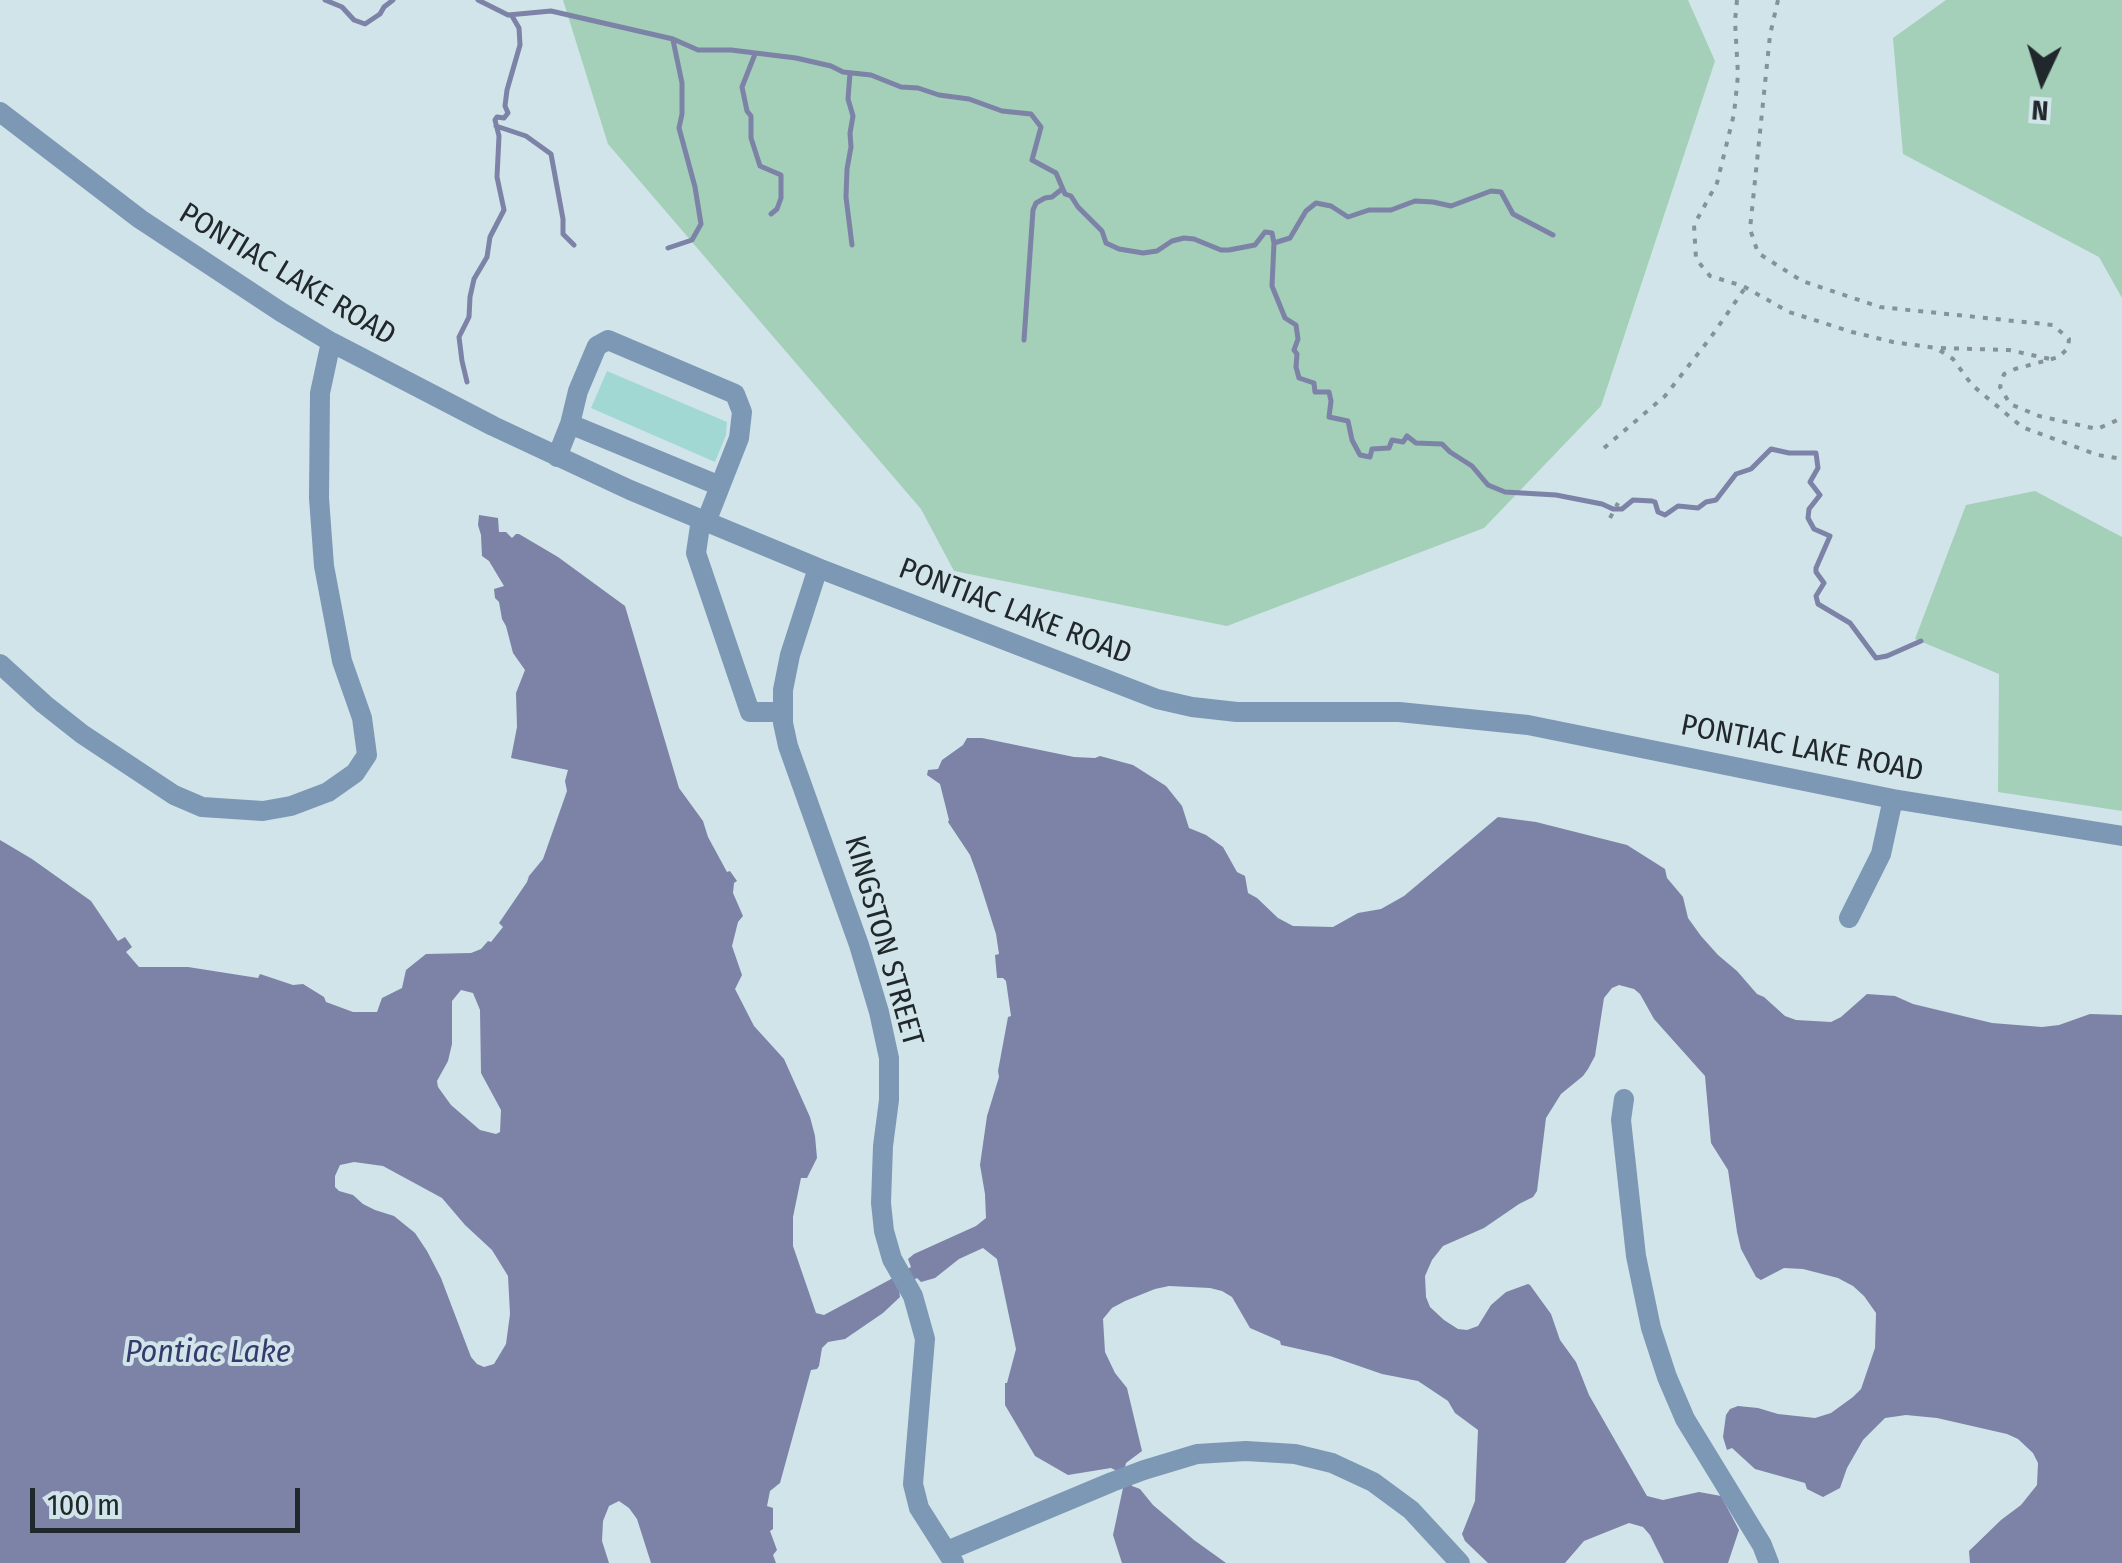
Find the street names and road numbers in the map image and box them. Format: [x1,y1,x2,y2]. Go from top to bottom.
street label: PONTIAC LAKE ROAD [172,196,402,354]
street label: PONTIAC LAKE ROAD [894,551,1136,673]
street label: PONTIAC LAKE ROAD [1678,708,1926,790]
street label: KINGSTON STREET [836,832,930,1050]

